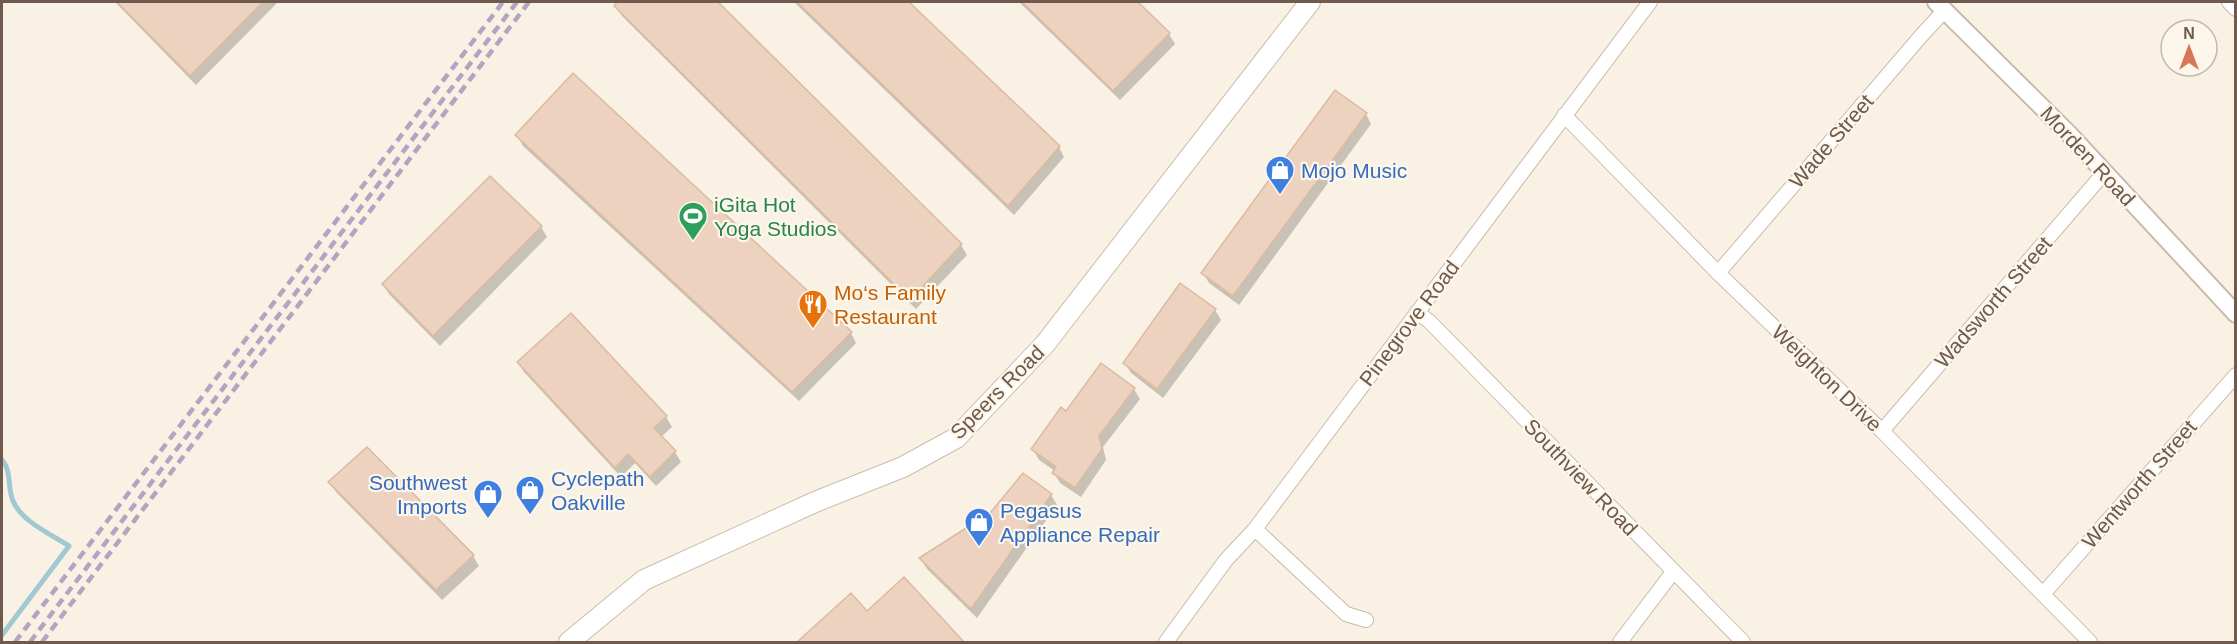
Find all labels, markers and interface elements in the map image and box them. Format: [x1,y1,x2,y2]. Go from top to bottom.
north arrow [2159,18,2219,78]
text: N [2183,25,2195,42]
street label: Wade Street [1784,90,1878,192]
street label: Morden Road [2036,102,2140,210]
shop icon: Mojo Music [1264,154,1296,196]
place label: Mojo Music [1301,159,1407,182]
place label: iGita Hot Yoga Studios [714,193,837,240]
sports icon: iGita Hot Yoga Studios [677,200,709,242]
street label: Wadsworth Street [1930,232,2056,372]
street label: Pinegrove Road [1354,256,1464,390]
place label: Mo‘s Family Restaurant [834,281,947,328]
restaurant icon: Mo‘s Family Restaurant [797,288,829,330]
street label: Weighton Drive [1768,320,1886,436]
street label: Speers Road [946,341,1048,443]
street label: Southview Road [1520,414,1642,540]
street label: Wentworth Street [2077,415,2201,553]
place label: Cyclepath Oakville [551,467,644,514]
place label: Southwest Imports [369,471,467,518]
shop icon: Cyclepath Oakville [514,474,546,516]
shop icon: Southwest Imports [472,478,504,520]
place label: Pegasus Appliance Repair [1000,499,1160,546]
shop icon: Pegasus Appliance Repair [963,506,995,548]

